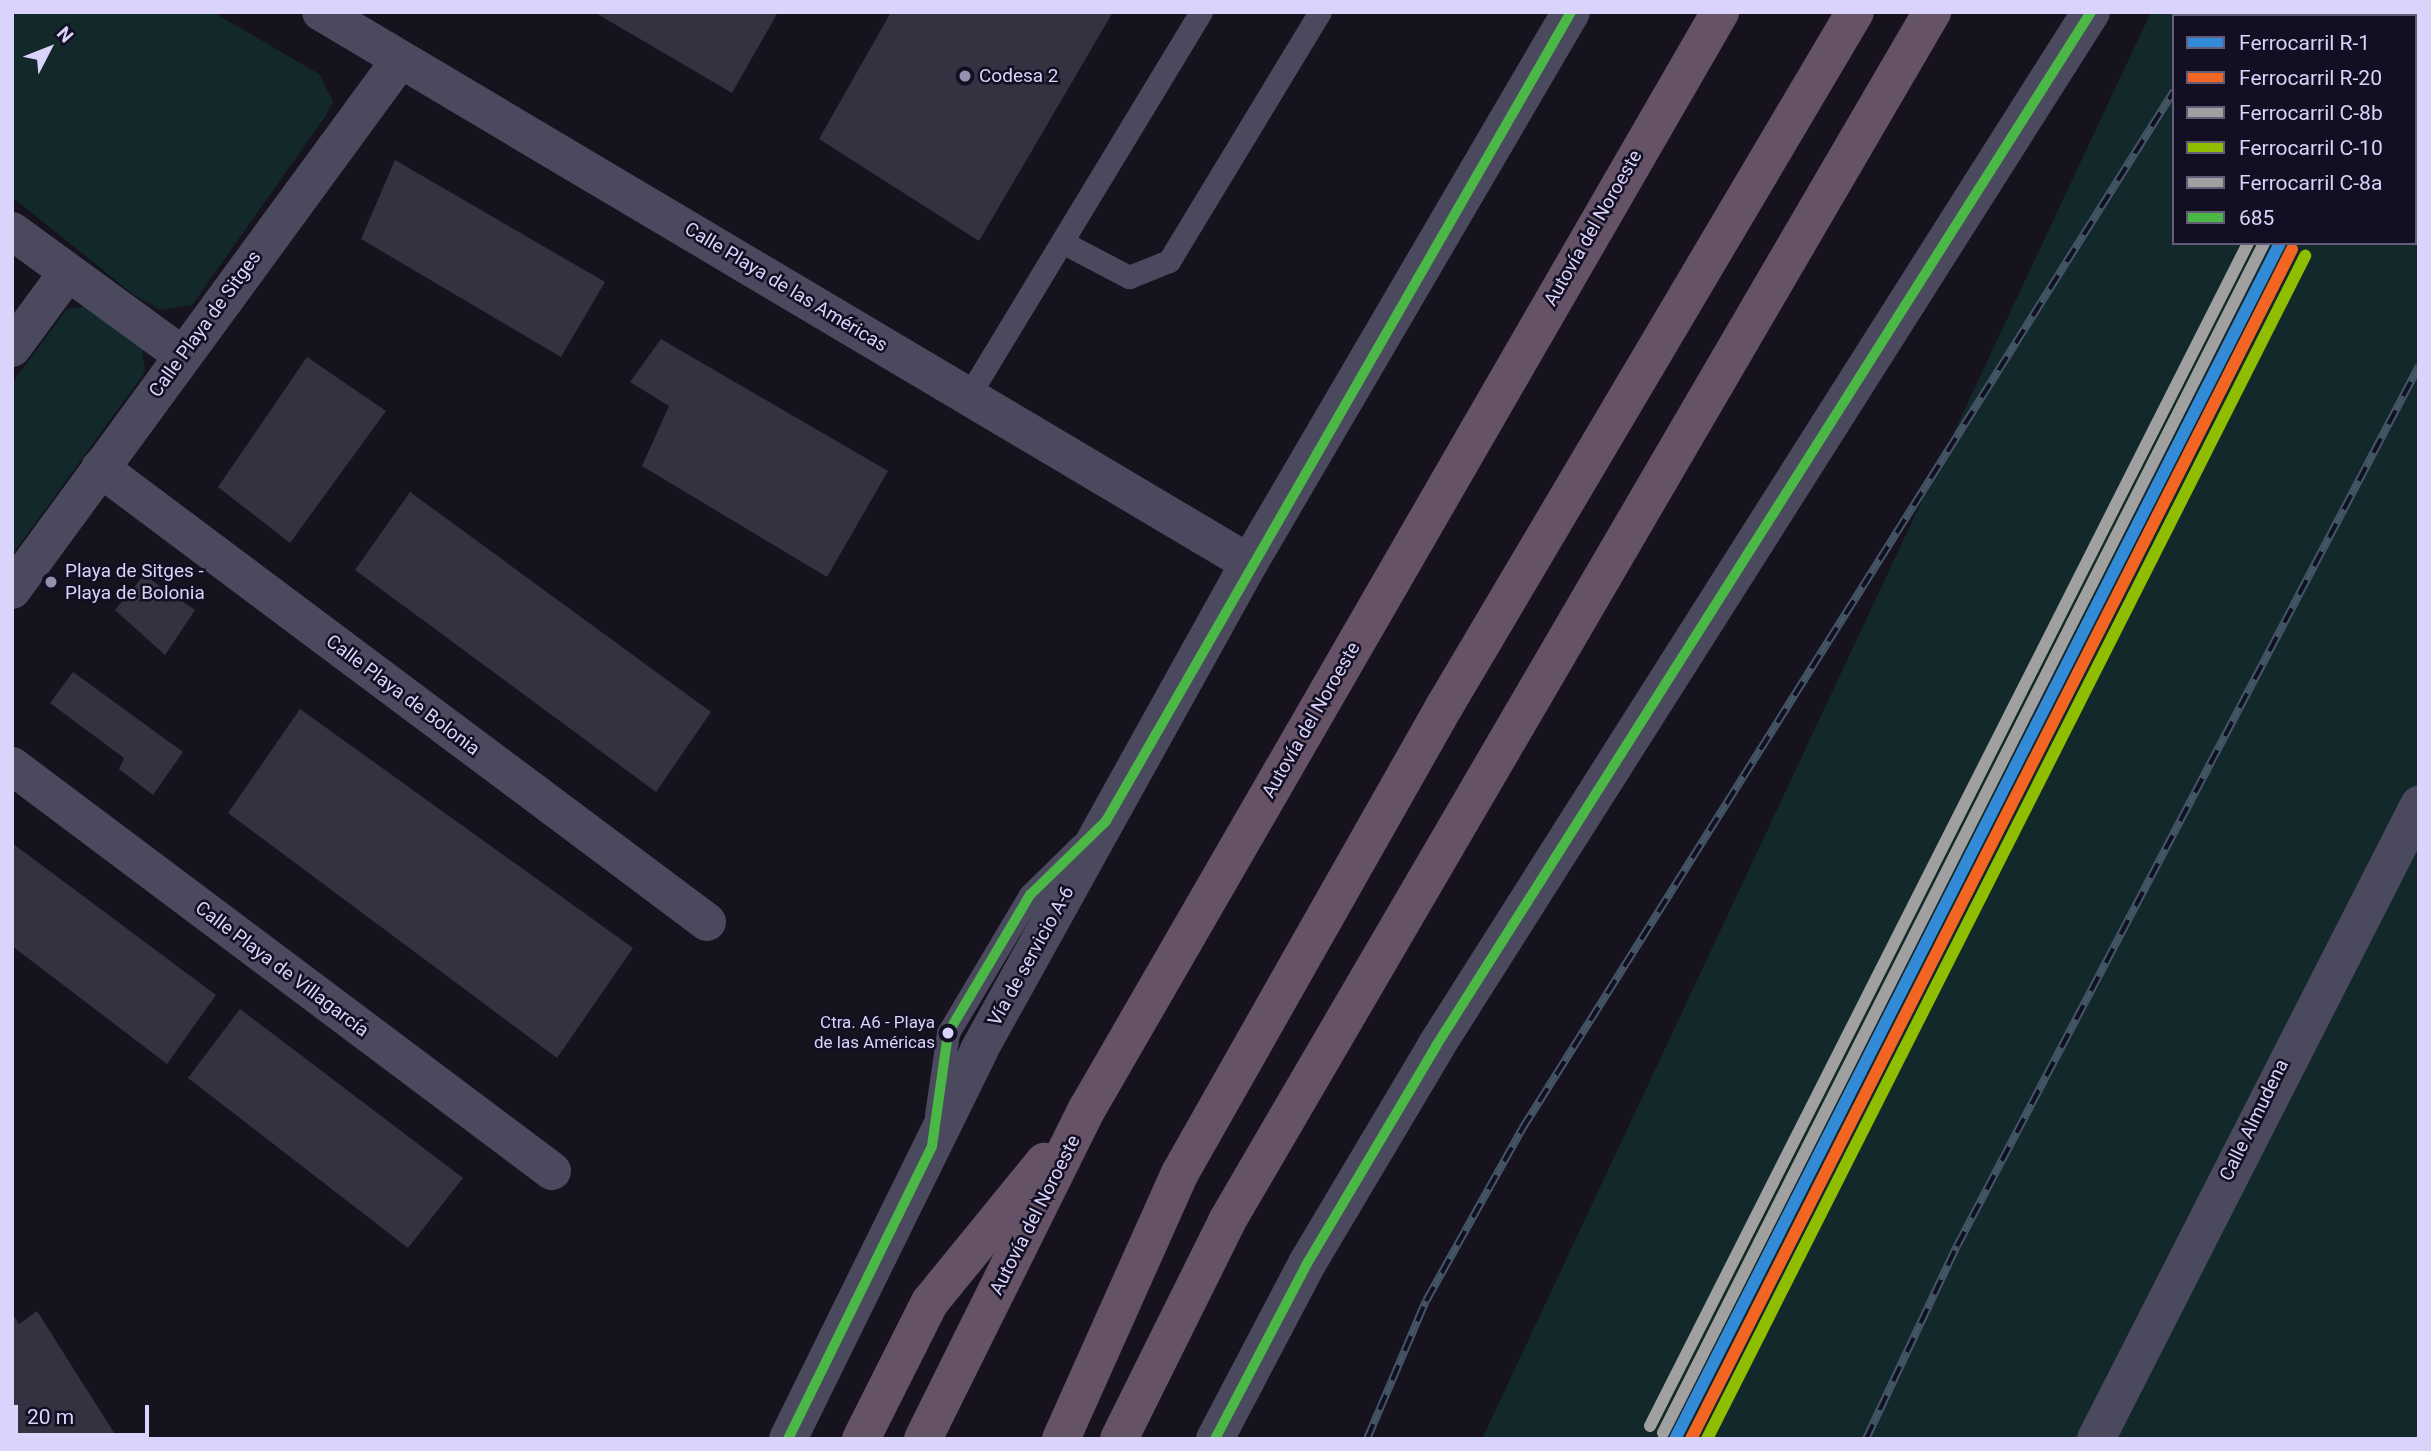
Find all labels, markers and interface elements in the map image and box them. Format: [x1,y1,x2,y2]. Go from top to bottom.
north arrow [14,14,84,84]
legend [2172,14,2417,245]
text: N [52,22,78,47]
text: Ferrocarril R-1 [2239,31,2370,55]
place label: Codesa 2 [979,65,1059,87]
text: Ferrocarril R-20 [2239,66,2382,90]
marker: Codesa 2 [957,68,973,84]
text: Ferrocarril C-8b [2239,101,2383,125]
text: Ferrocarril C-10 [2239,136,2383,160]
street label: Autovía del Noroeste [1539,146,1647,310]
text: Ferrocarril C-8a [2239,171,2382,195]
text: 685 [2239,206,2274,230]
street label: Calle Playa de las Américas [680,217,892,357]
street label: Calle Playa de Sitges [144,246,266,402]
place label: Playa de Sitges - Playa de Bolonia [65,560,205,604]
marker: Playa de Sitges - Playa de Bolonia [43,574,59,590]
street label: Calle Playa de Bolonia [322,630,484,760]
street label: Autovía del Noroeste [1257,638,1365,802]
street label: Vía de servicio A-6 [983,882,1079,1030]
street label: Calle Playa de Villagarcía [191,896,373,1042]
place label: Ctra. A6 - Playa de las Américas [814,1013,935,1053]
marker: Ctra. A6 - Playa de las Américas [941,1026,955,1040]
street label: Calle Almudena [2215,1055,2293,1185]
street label: Autovía del Noroeste [985,1131,1085,1299]
scale bar [18,1392,152,1436]
text: 20 m [27,1405,74,1429]

